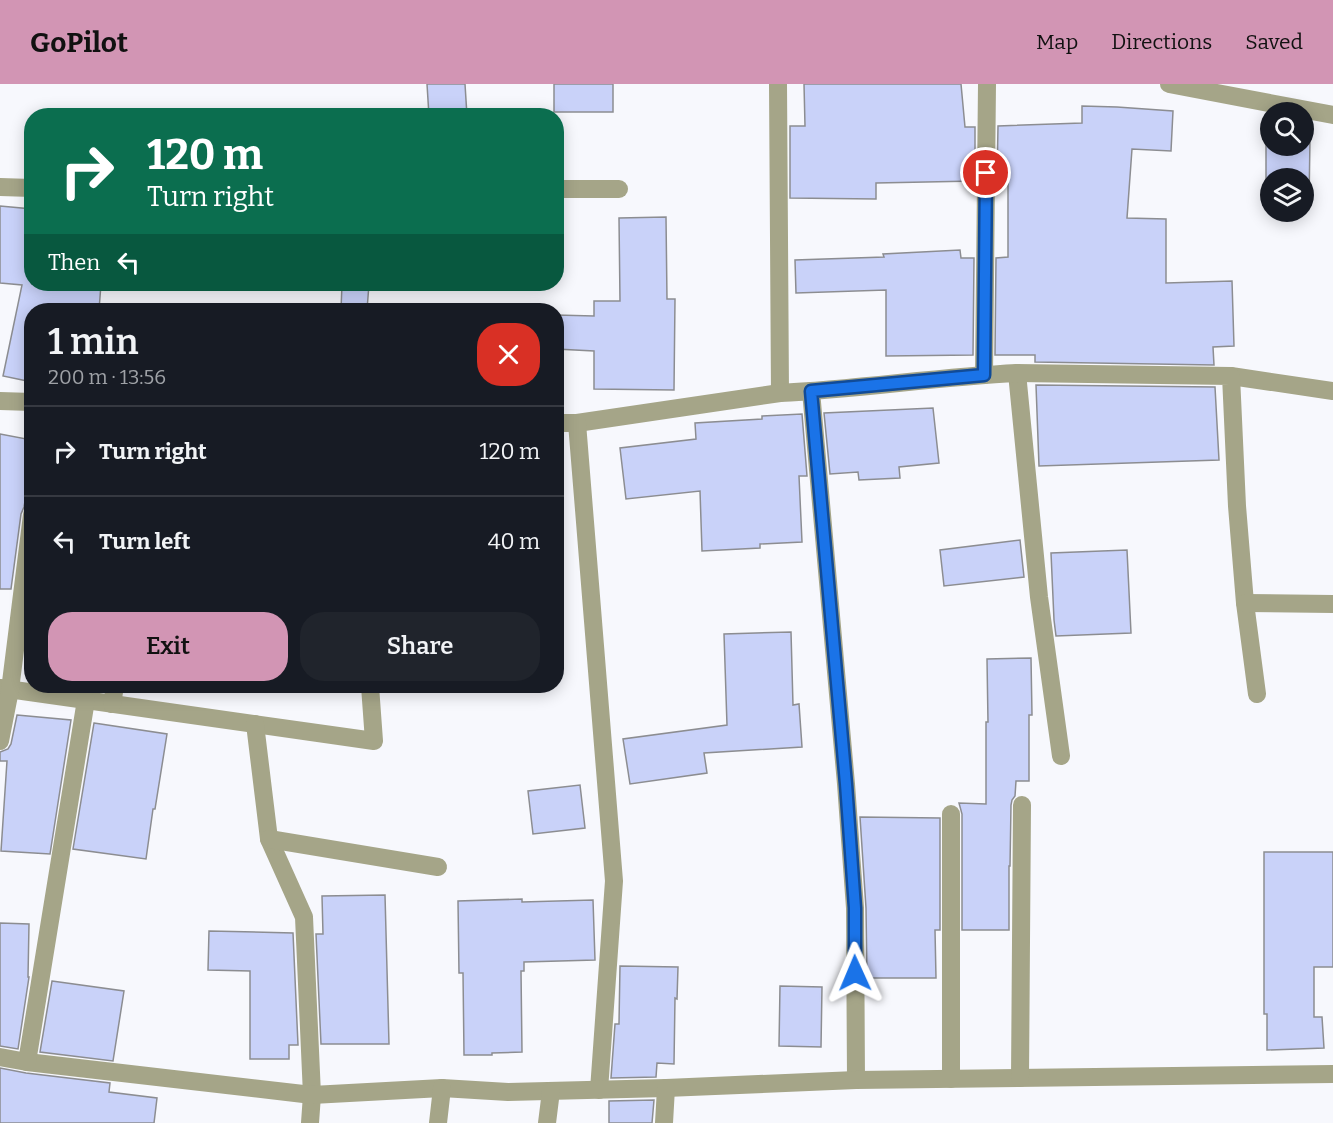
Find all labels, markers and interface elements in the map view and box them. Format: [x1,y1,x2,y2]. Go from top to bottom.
text: GoPilot [30,26,128,59]
text: Map [1036,29,1078,55]
text: Directions [1111,29,1212,55]
text: Saved [1245,29,1303,55]
map controls [1260,102,1314,222]
button: search [1260,102,1314,156]
text: 120 m [147,130,263,180]
icon: right [48,132,126,210]
pin [960,147,1011,198]
icon: arrive [969,156,1002,189]
button: layers [1260,168,1314,222]
text: Turn right [147,181,274,213]
icon: left [112,246,145,279]
text: Then [48,249,100,276]
text: 1 min [48,320,139,364]
button: close [477,323,540,386]
text: 200 m · 13:56 [48,365,166,389]
icon: right [48,435,81,468]
text: Turn right [99,438,207,465]
text: 120 m [480,438,540,465]
icon: left [48,525,81,558]
text: Turn left [99,528,191,555]
text: 40 m [488,528,540,555]
button: Exit [48,612,288,681]
button: Share [300,612,540,681]
position arrow [823,941,887,1005]

